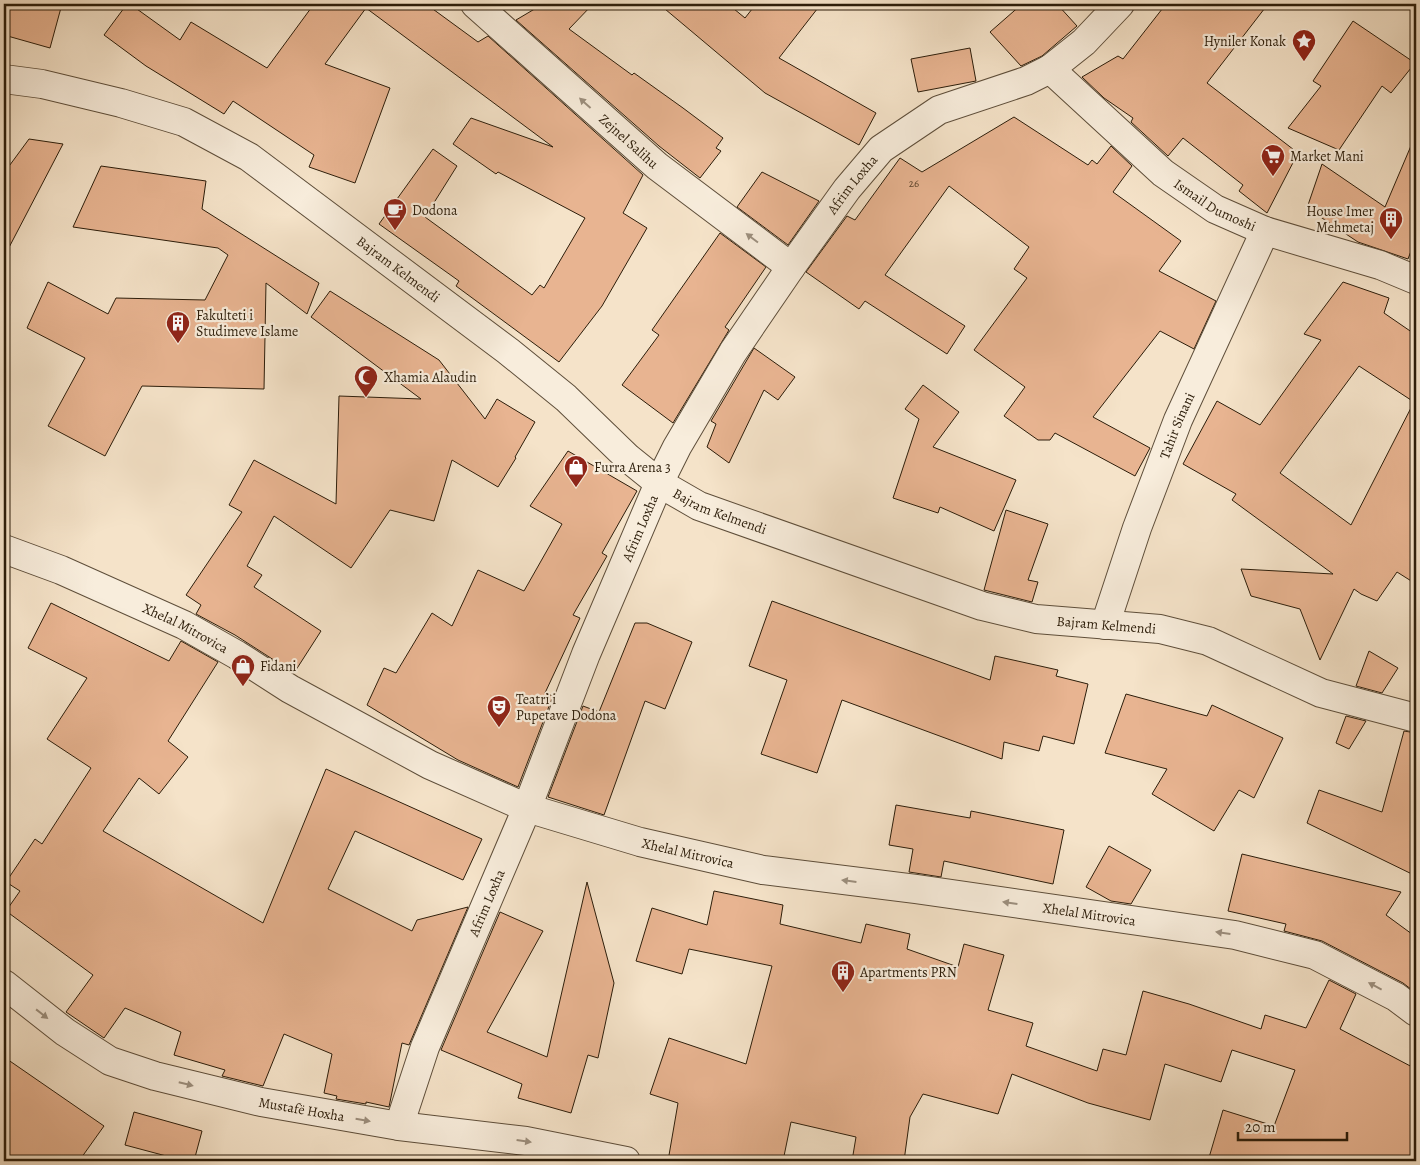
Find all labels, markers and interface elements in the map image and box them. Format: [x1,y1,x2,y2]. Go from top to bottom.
place icon: Hyniler Konak [1291,28,1317,62]
place label: Hyniler Konak [1204,32,1286,51]
one-way arrow [579,97,591,109]
street label: Zejnel Salihu [595,110,663,173]
supermarket icon: Market Mani [1260,143,1286,177]
place label: Market Mani [1290,147,1364,166]
street label: Afrim Loxha [822,151,882,219]
street label: Ismail Dumoshi [1170,174,1259,236]
house number: 26 [909,176,919,191]
cafe icon: Dodona [382,197,408,231]
place label: Dodona [412,201,458,220]
place label: House Imer Mehmetaj [1306,202,1375,237]
building icon: House Imer Mehmetaj [1378,206,1404,240]
street label: Bajram Kelmendi [353,232,444,307]
one-way arrow [745,233,759,243]
place label: Fakulteti i Studimeve Islame [196,306,298,341]
building icon: Fakulteti i Studimeve Islame [165,310,191,344]
mosque icon: Xhamia Alaudin [353,364,379,398]
place label: Xhamia Alaudin [384,368,477,387]
street label: Tahir Sinani [1155,389,1199,462]
shop icon: Furra Arena 3 [563,454,589,488]
place label: Furra Arena 3 [594,458,671,477]
street label: Bajram Kelmendi [669,484,769,539]
street label: Afrim Loxha [617,491,663,565]
street label: Xhelal Mitrovica [139,599,232,658]
street label: Bajram Kelmendi [1056,612,1157,639]
shop icon: Fidani [230,653,256,687]
place label: Fidani [260,657,297,676]
place label: Teatri i Pupetave Dodona [516,690,617,725]
theatre icon: Teatri i Pupetave Dodona [486,694,512,728]
street label: Xhelal Mitrovica [640,834,736,873]
street label: Afrim Loxha [464,866,510,940]
one-way arrow [841,876,857,884]
street label: Xhelal Mitrovica [1041,898,1137,931]
one-way arrow [1002,899,1018,907]
one-way arrow [1214,929,1230,937]
building icon: Apartments PRN [830,959,856,993]
place label: Apartments PRN [859,963,957,982]
one-way arrow [1368,982,1382,990]
one-way arrow [35,1008,48,1019]
one-way arrow [179,1080,194,1088]
street label: Mustafë Hoxha [257,1093,347,1126]
scale bar [1238,1110,1346,1142]
one-way arrow [355,1116,371,1124]
text: 20 m [1245,1117,1276,1137]
one-way arrow [516,1137,532,1145]

